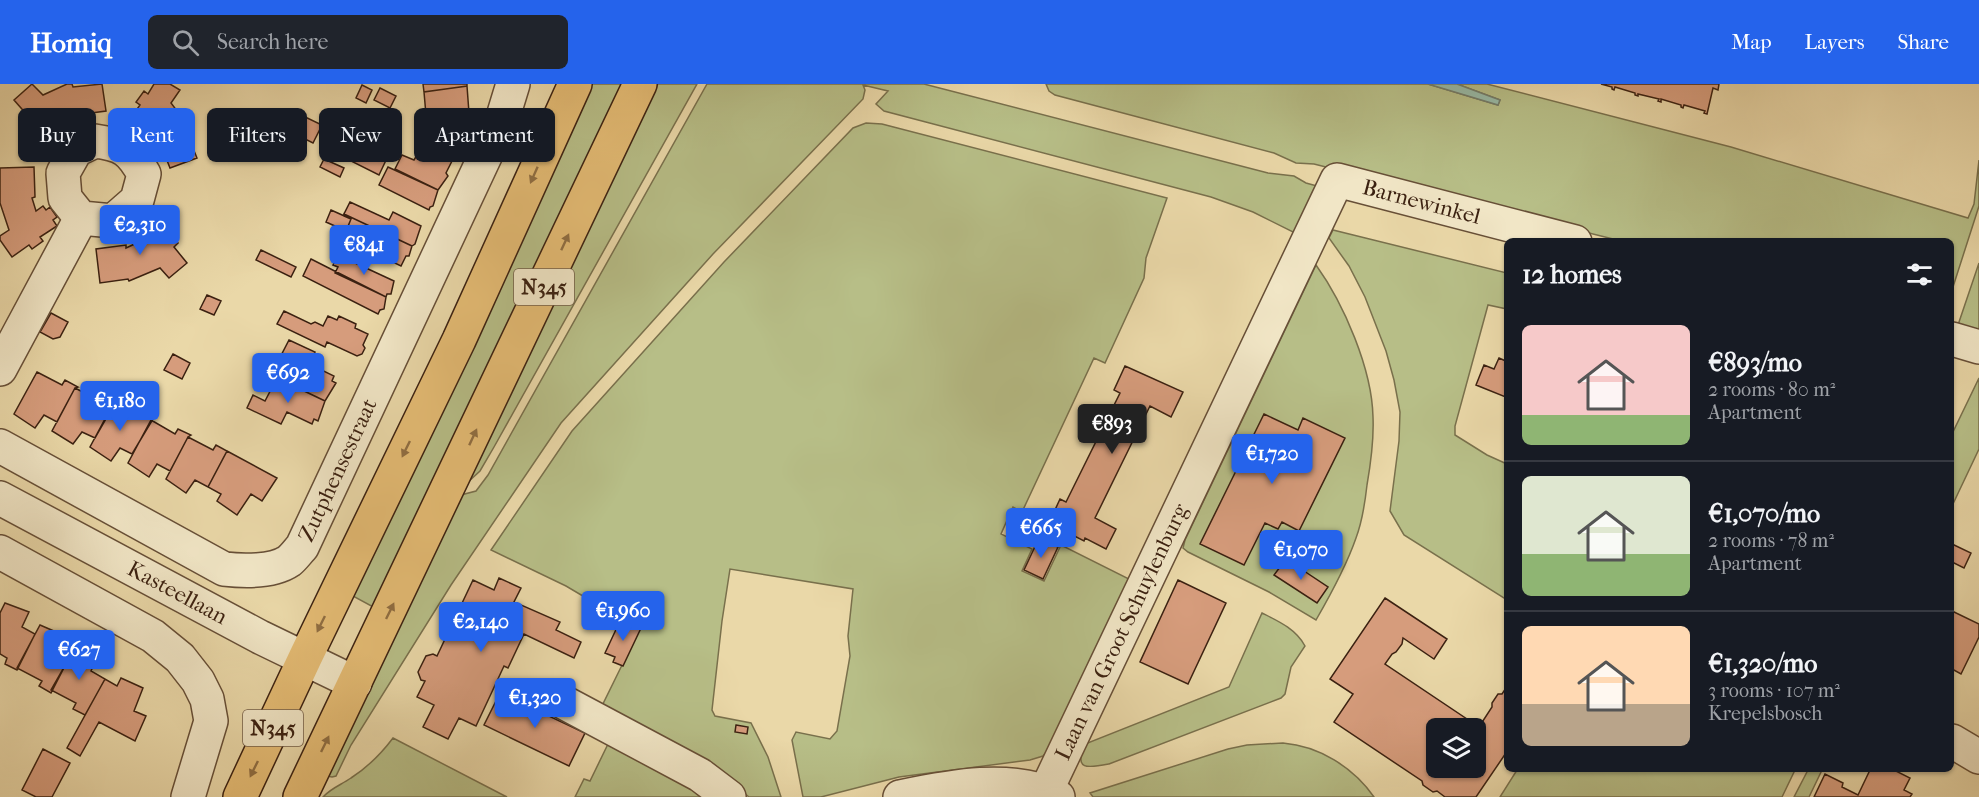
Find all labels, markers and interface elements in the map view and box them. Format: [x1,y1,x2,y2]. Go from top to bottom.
search box [148,15,568,69]
text: Homiq [30,26,112,59]
icon: search [169,26,202,59]
text: Search here [217,29,328,55]
text: Map [1731,30,1772,54]
text: Layers [1805,30,1864,54]
text: Share [1897,30,1949,54]
chip: Buy [18,108,96,162]
chip: Rent [108,108,195,162]
chip: Filters [207,108,307,162]
chip: New [319,108,402,162]
chip: Apartment [414,108,555,162]
one-way arrow [529,167,538,184]
street label: Barnewinkel [1360,174,1483,230]
pin: €2,310 [91,205,189,256]
text: €2,310 [114,213,166,236]
pin: €841 [328,225,400,276]
text: €841 [344,233,384,256]
one-way arrow [560,234,569,251]
icon: filters [1903,258,1936,291]
text: 12 homes [1522,259,1622,290]
road number: N345 [514,269,574,305]
text: €893/mo [1708,347,1802,378]
icon: home [1570,349,1642,421]
pin: €692 [252,353,324,404]
text: €692 [266,361,310,384]
text: 2 rooms · 80 m² [1708,378,1835,401]
pin: €1,180 [71,381,169,432]
text: €1,180 [94,389,146,412]
street label: Zutphensestraat [293,394,383,546]
text: Apartment [1708,401,1802,424]
pin: €893 [1076,404,1148,455]
text: €893 [1092,412,1132,435]
one-way arrow [468,429,477,446]
pin: €1,720 [1223,434,1321,485]
one-way arrow [401,440,411,458]
text: €1,720 [1246,442,1298,465]
text: €1,070/mo [1708,498,1820,529]
street label: Laan van Groot Schuylenburg [1050,500,1194,764]
icon: home [1570,500,1642,572]
pin: €665 [1005,508,1077,559]
text: €665 [1020,516,1062,539]
text: 2 rooms · 78 m² [1708,529,1834,552]
pin: €1,070 [1252,530,1350,581]
text: €1,070 [1274,538,1328,561]
text: Apartment [1708,552,1802,575]
street label: Kasteellaan [123,556,232,630]
pin: €1,960 [574,591,672,642]
text: €1,960 [595,599,651,622]
one-way arrow [385,602,394,619]
pin: €2,140 [432,602,530,653]
text: €2,140 [453,610,509,633]
one-way arrow [316,616,325,633]
pin: €627 [43,630,115,681]
text: €627 [58,638,100,661]
text: €1,320/mo [1708,648,1817,679]
icon: home [1570,650,1642,722]
pin: €1,320 [486,678,584,729]
text: 3 rooms · 107 m² [1708,679,1840,702]
text: €1,320 [509,686,561,709]
text: Krepelsbosch [1708,702,1822,725]
road number: N345 [243,710,303,746]
map controls [1426,718,1486,778]
button: layers [1426,718,1486,778]
one-way arrow [321,736,330,753]
one-way arrow [250,760,259,777]

